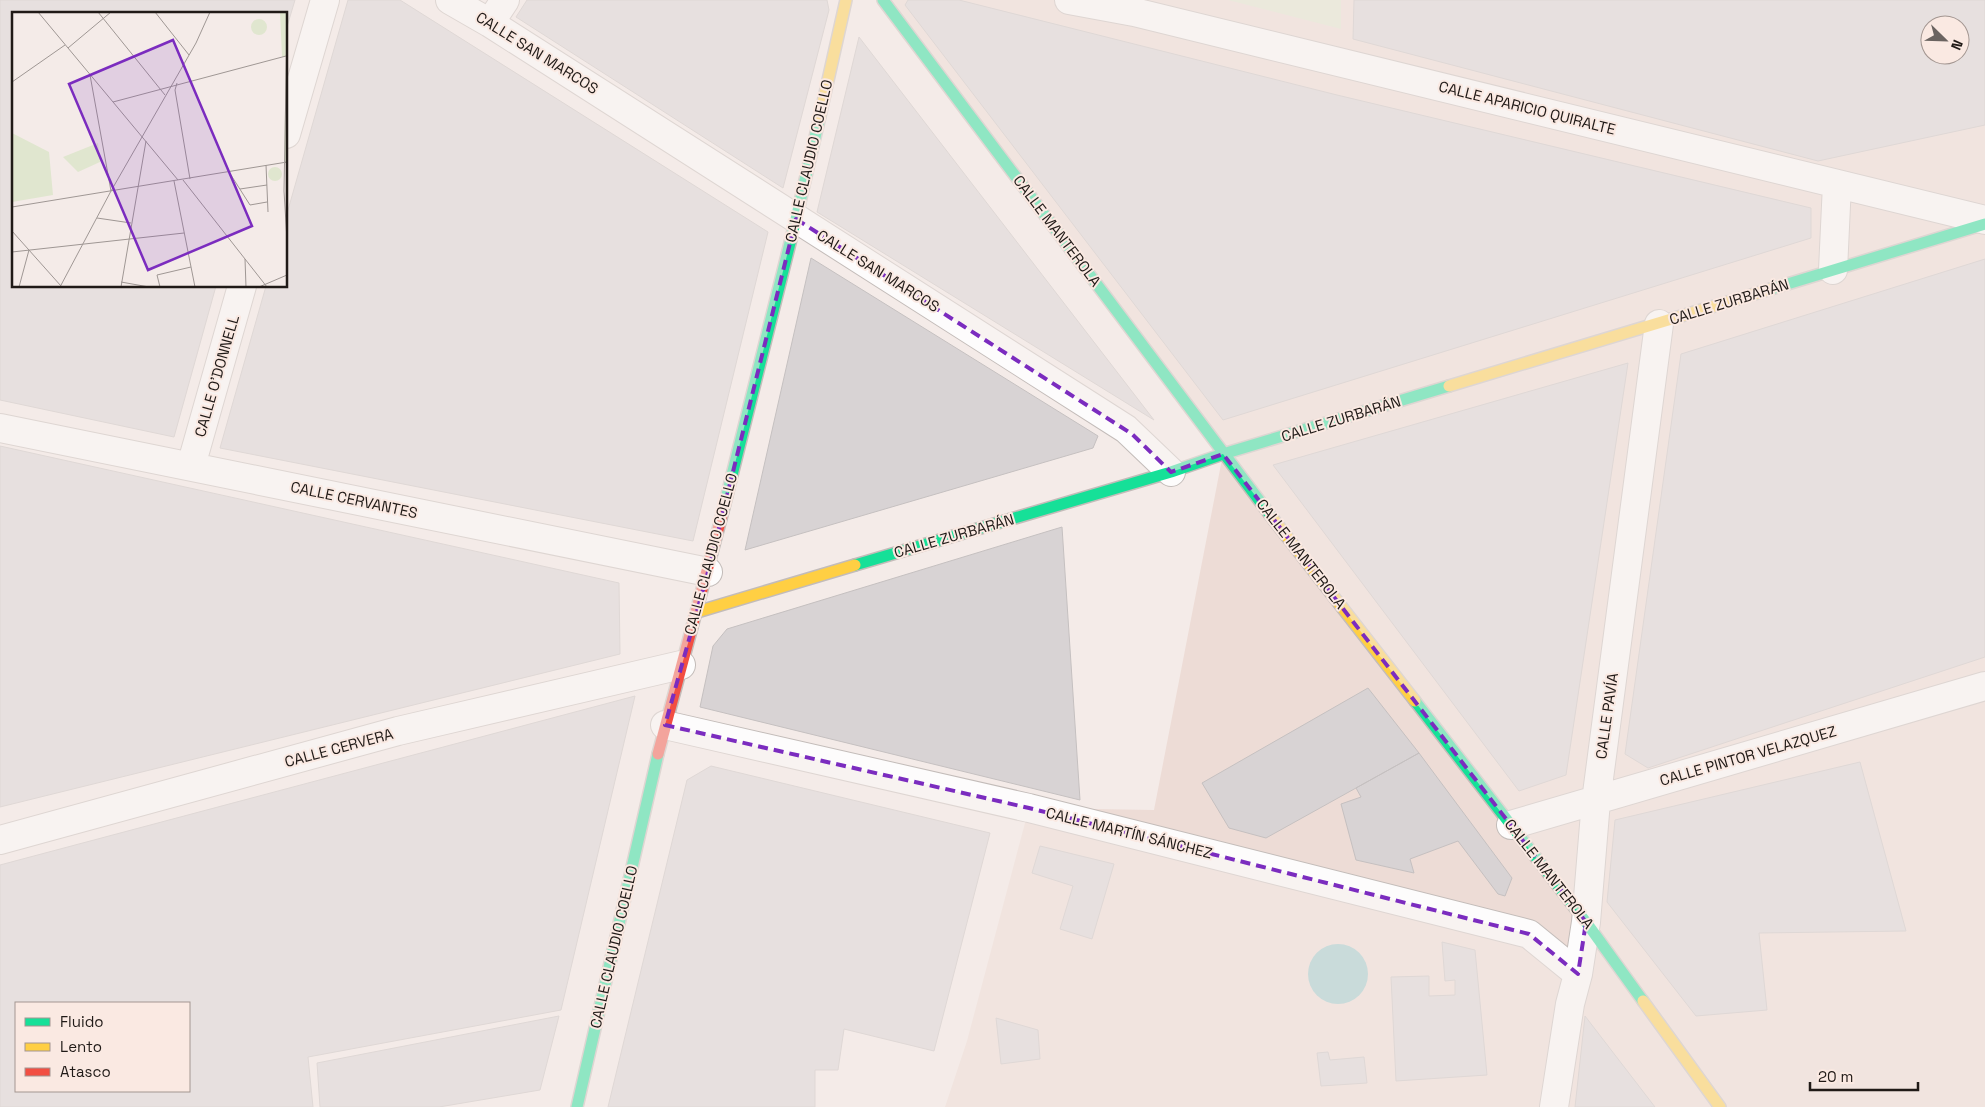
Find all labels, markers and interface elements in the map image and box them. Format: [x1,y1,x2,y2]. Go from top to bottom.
street label: CALLE SAN MARCOS [473,7,602,98]
inset map [12,12,288,288]
north arrow [1920,15,1970,65]
text: N [1947,37,1967,53]
street label: CALLE APARICIO QUIRALTE [1437,76,1618,139]
street label: CALLE CLAUDIO COELLO [781,78,836,244]
street label: CALLE MANTEROLA [1009,171,1106,291]
street label: CALLE SAN MARCOS [814,225,943,316]
street label: CALLE ZURBARÁN [1667,274,1791,329]
street label: CALLE O'DONNELL [190,313,243,439]
street label: CALLE ZURBARÁN [1279,391,1403,446]
street label: CALLE CLAUDIO COELLO [680,471,741,637]
street label: CALLE CERVANTES [289,477,419,522]
street label: CALLE MANTEROLA [1253,495,1351,613]
street label: CALLE ZURBARÁN [892,509,1016,562]
street label: CALLE PAVÍA [1591,671,1622,760]
street label: CALLE PINTOR VELAZQUEZ [1657,721,1838,790]
street label: CALLE CERVERA [282,724,396,771]
street label: CALLE MARTÍN SÁNCHEZ [1044,803,1214,862]
street label: CALLE MANTEROLA [1501,815,1599,933]
street label: CALLE CLAUDIO COELLO [586,864,641,1030]
legend [15,1002,190,1092]
text: Fluido [60,1012,104,1031]
text: Lento [60,1037,102,1056]
scale bar [1810,1060,1918,1092]
text: Atasco [60,1062,111,1081]
text: 20 m [1818,1067,1853,1086]

